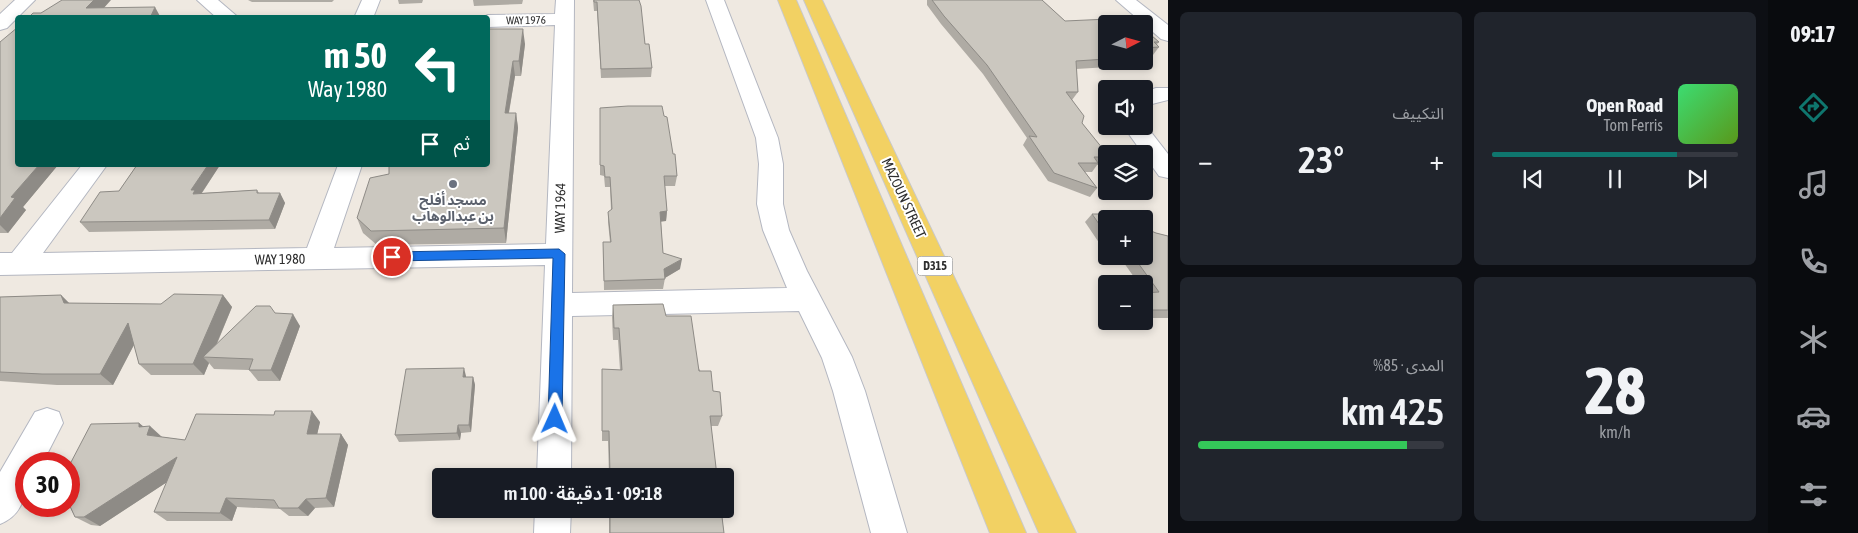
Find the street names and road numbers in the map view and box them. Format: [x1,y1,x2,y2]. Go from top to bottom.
street label: WAY 1976 [506,14,546,26]
street label: MAZOUN STREET [879,156,929,240]
street label: WAY 1964 [552,182,568,233]
street label: WAY 1980 [255,251,306,267]
road number: D315 [918,256,952,276]

